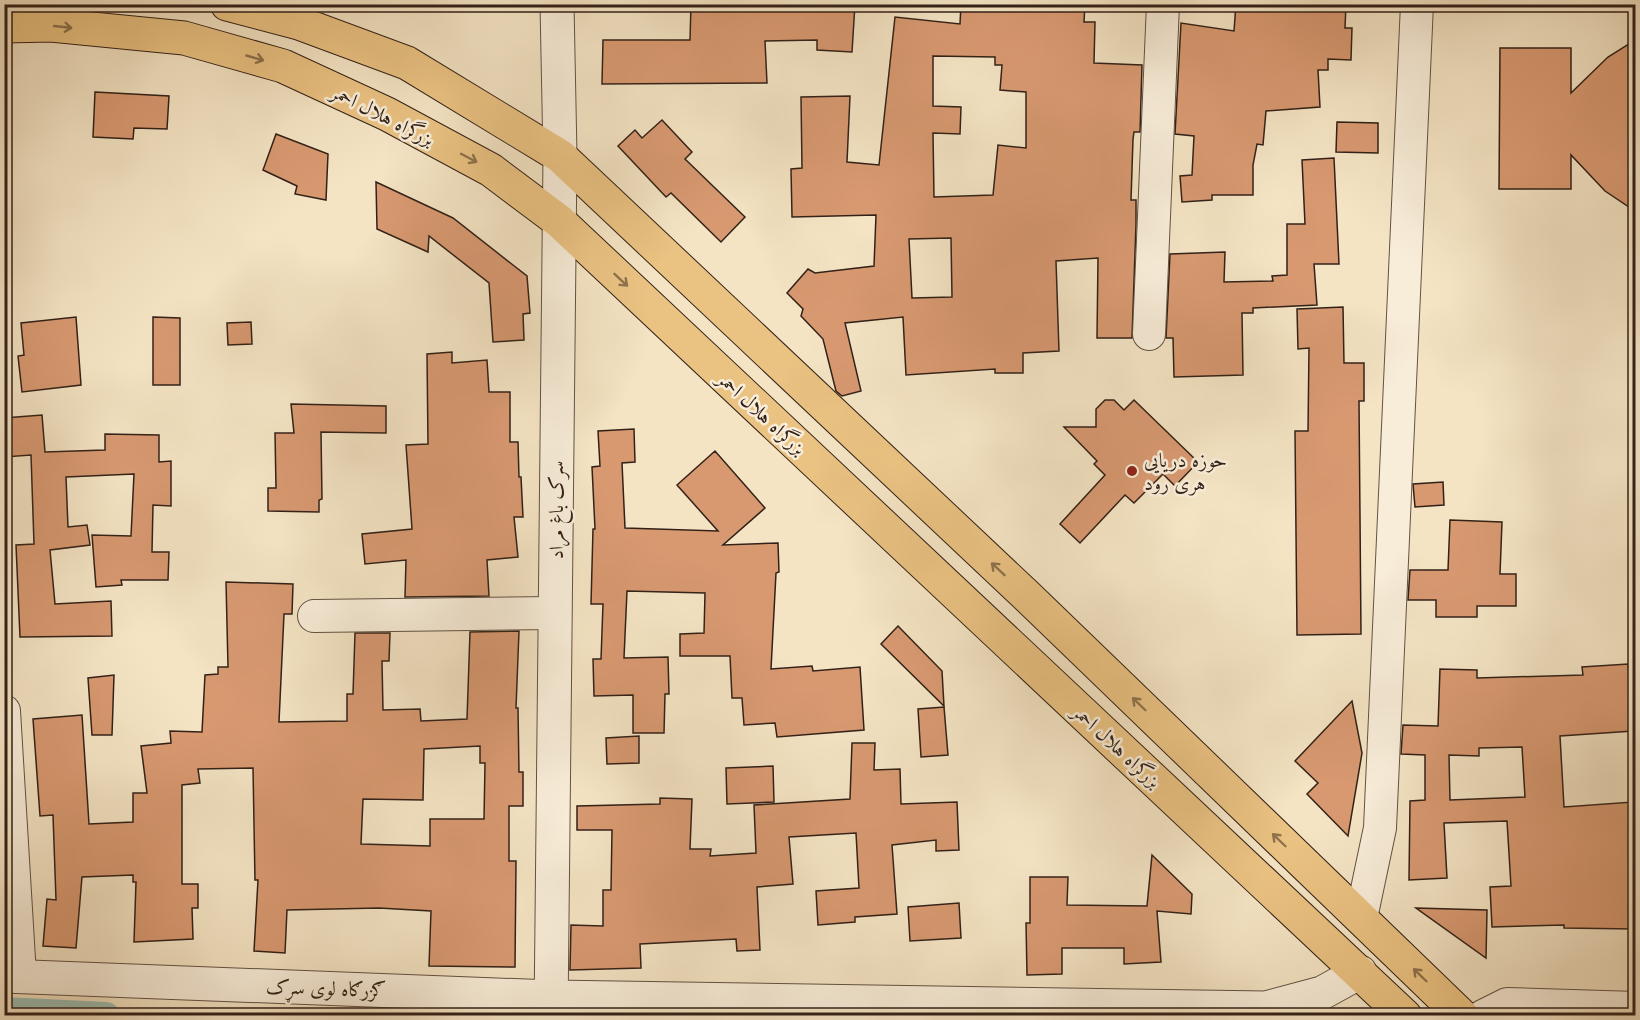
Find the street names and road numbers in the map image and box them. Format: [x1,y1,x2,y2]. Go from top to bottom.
street label: بزرگراه هلال احمر [325,77,439,153]
street label: بزرگراه هلال احمر [710,364,812,462]
street label: سرک باغ مراد [543,461,574,559]
street label: بزرگراه هلال احمر [1065,697,1167,795]
street label: ګزرګاه لوی سړک [265,973,387,1006]

